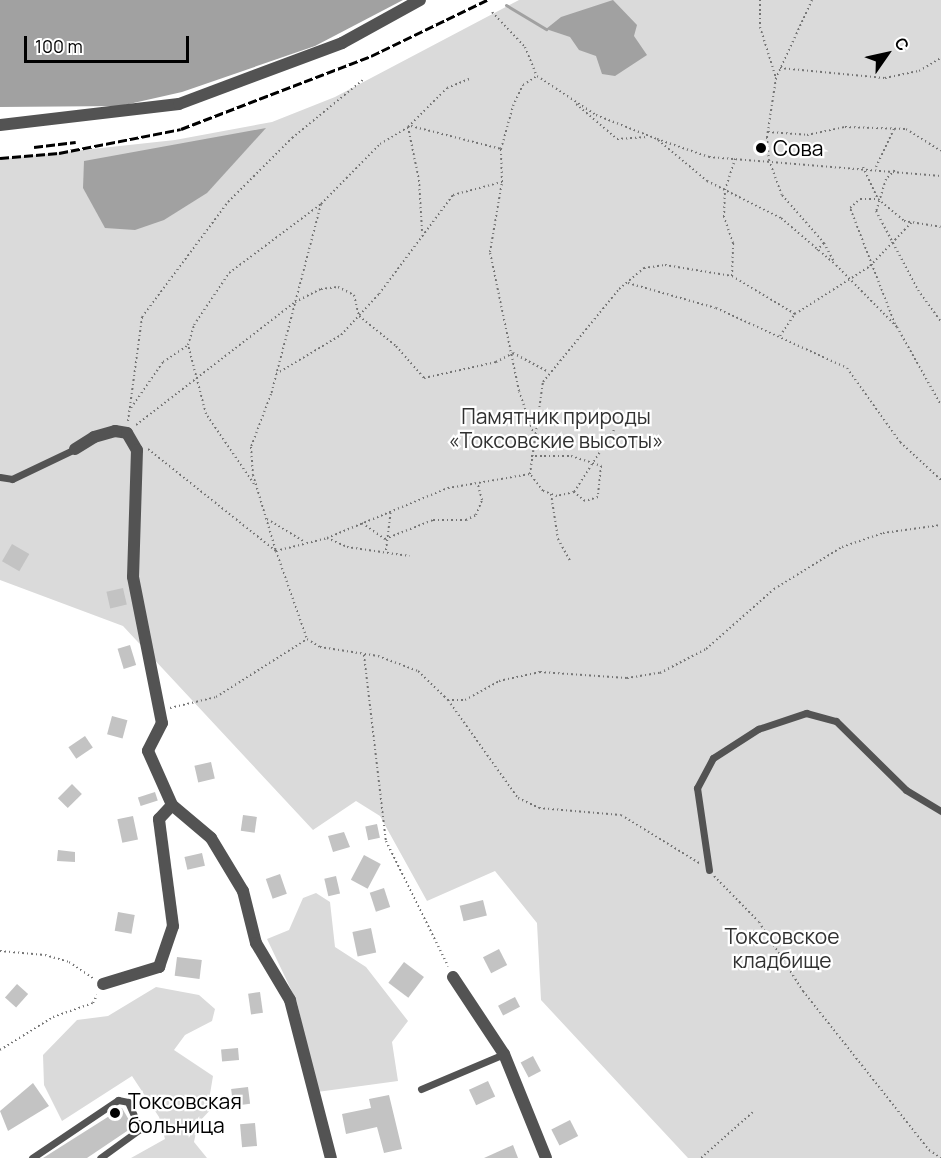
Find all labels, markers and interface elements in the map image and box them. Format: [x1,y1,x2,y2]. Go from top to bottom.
scale bar [27,24,192,62]
north arrow [857,24,917,84]
text: С [889,33,914,55]
text: 100 m [35,34,83,58]
place label: Сова [773,135,823,161]
marker: Сова [754,141,768,155]
park label: Памятник природы «Токсовские высоты» [449,403,663,453]
park label: Токсовское кладбище [725,923,839,973]
place label: Токсовская больница [128,1088,242,1138]
marker: Токсовская больница [106,1104,124,1122]

